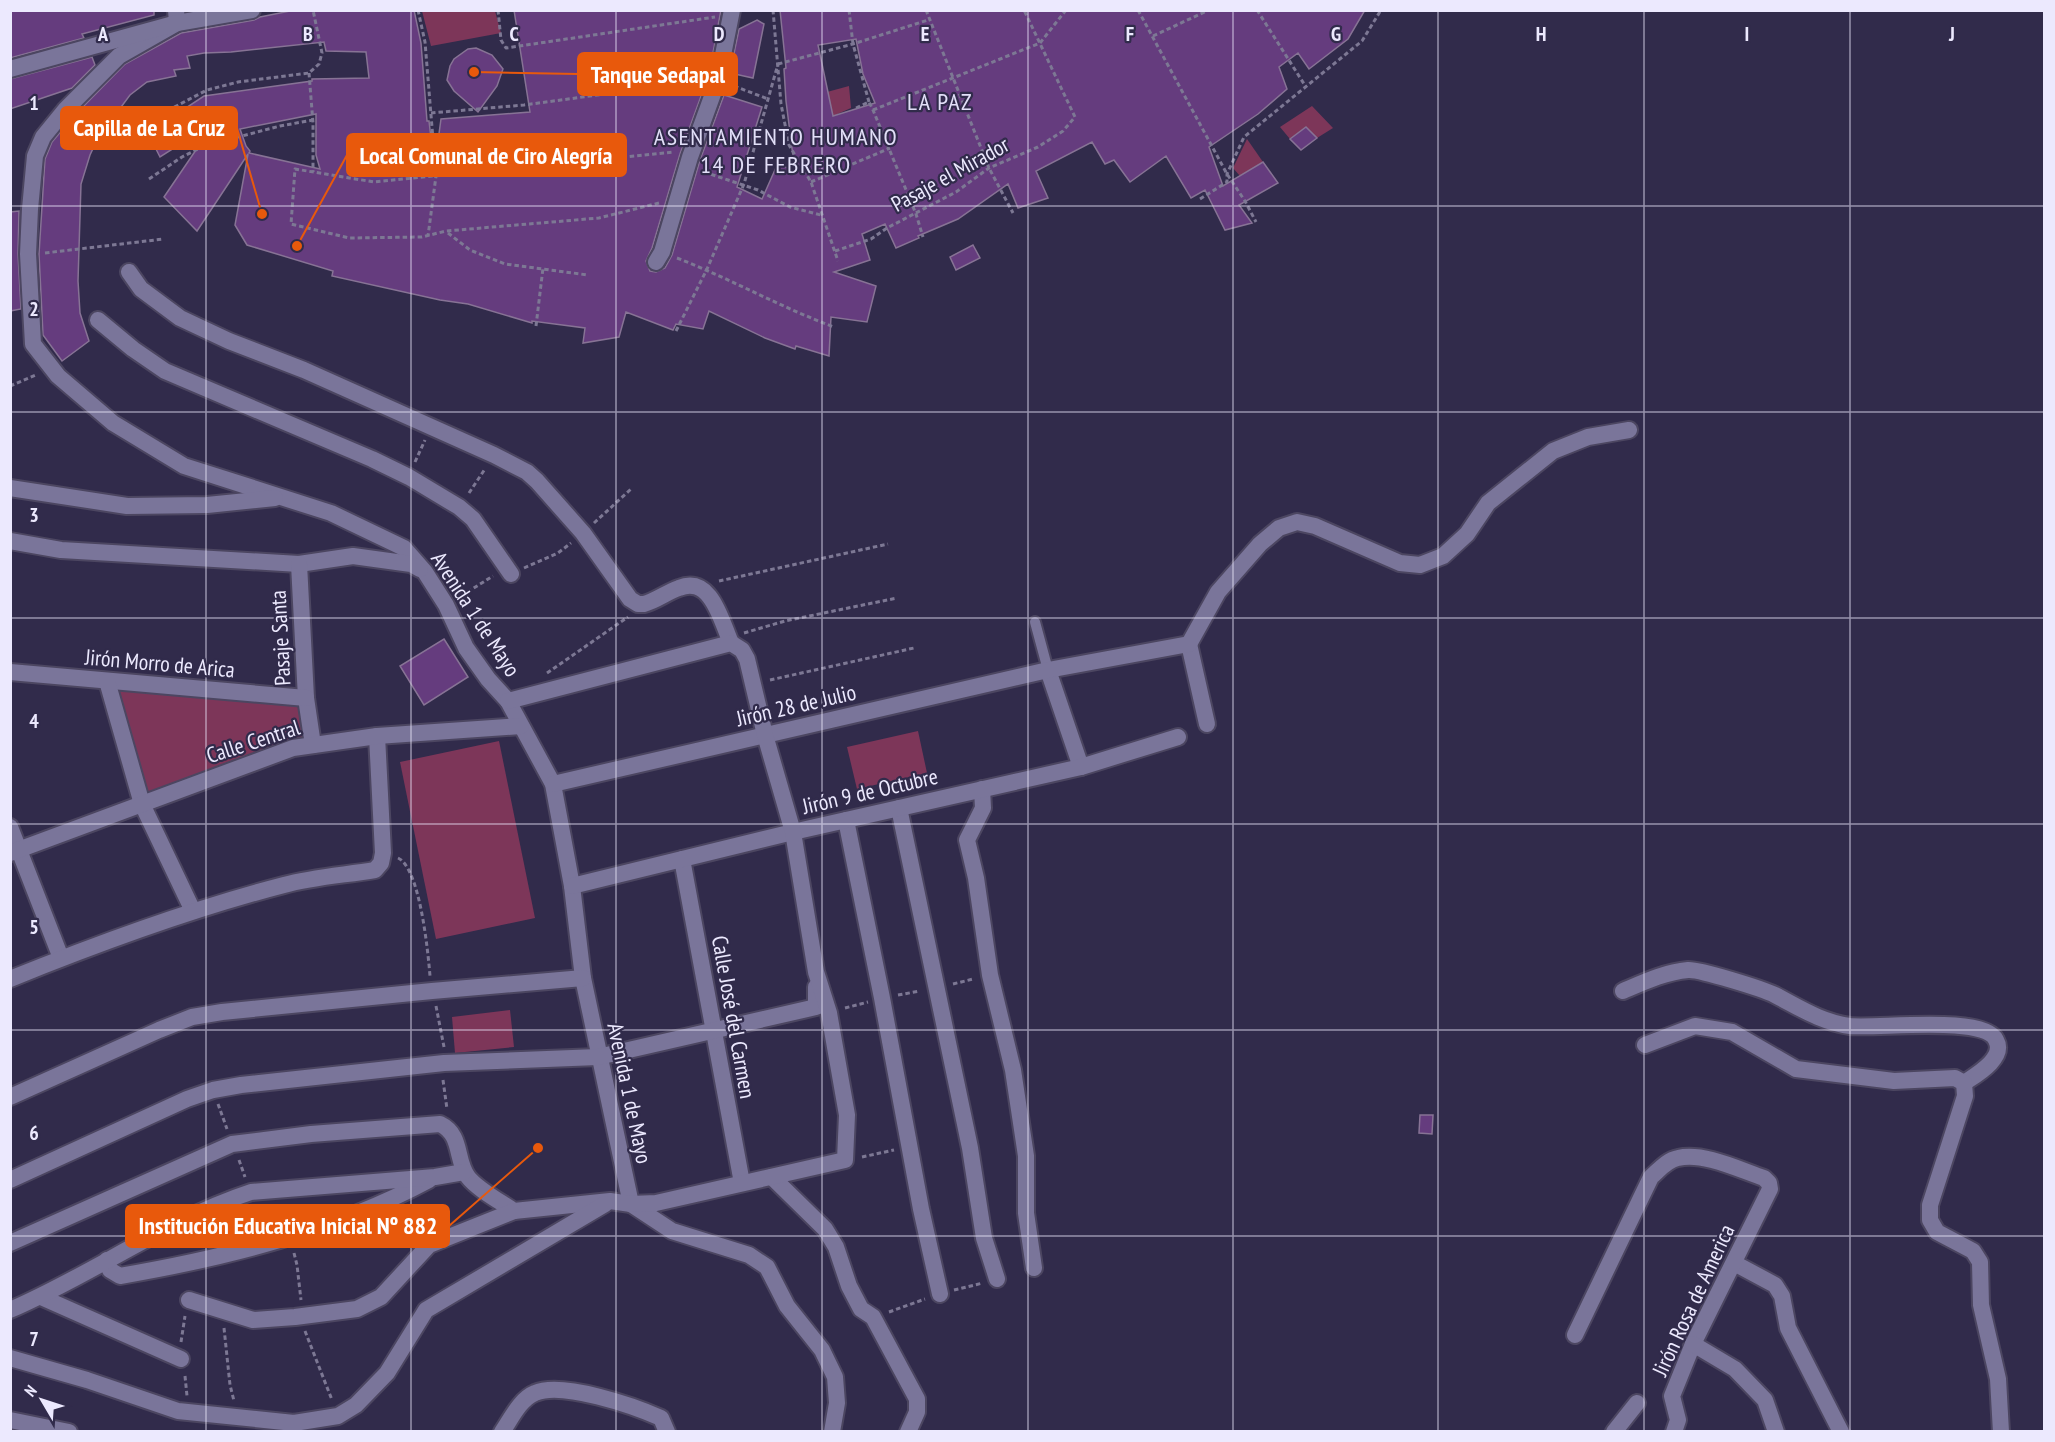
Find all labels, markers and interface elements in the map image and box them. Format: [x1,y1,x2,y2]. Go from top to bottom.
text: A [97,21,109,47]
text: B [303,21,313,47]
text: C [509,21,519,47]
text: D [714,21,725,47]
text: E [921,21,929,47]
text: F [1126,21,1134,47]
text: G [1331,21,1341,47]
text: H [1536,21,1546,47]
text: I [1745,21,1749,47]
text: J [1948,21,1955,47]
callout: Tanque Sedapal [578,53,737,95]
text: Tanque Sedapal [591,59,725,90]
district label: LA PAZ [907,86,973,117]
text: 1 [29,90,39,116]
callout: Capilla de La Cruz [61,107,237,149]
text: Capilla de La Cruz [73,112,225,143]
district label: ASENTAMIENTO HUMANO 14 DE FEBRERO [654,121,898,180]
street label: Pasaje el Mirador [886,130,1014,218]
callout: Local Comunal de Ciro Alegría [347,134,626,176]
text: Local Comunal de Ciro Alegría [360,140,613,171]
text: 2 [29,296,39,322]
text: 3 [29,502,39,528]
street label: Avenida 1 de Mayo [425,546,527,682]
street label: Pasaje Santa [264,590,296,686]
street label: Jirón Morro de Arica [83,642,236,683]
street label: Jirón 28 de Julio [732,678,859,733]
text: 4 [29,708,39,734]
street label: Calle Central [203,712,304,769]
street label: Jirón 9 de Octubre [799,762,940,820]
text: 5 [29,914,39,940]
street label: Calle José del Carmen [706,933,762,1101]
street label: Avenida 1 de Mayo [601,1020,659,1166]
text: 6 [29,1120,39,1146]
callout: Institución Educativa Inicial Nº 882 [126,1205,449,1247]
text: Institución Educativa Inicial Nº 882 [139,1210,438,1241]
street label: Jirón Rosa de America [1645,1220,1740,1381]
text: 7 [29,1326,39,1352]
north arrow [12,1370,72,1430]
text: N [20,1381,41,1400]

